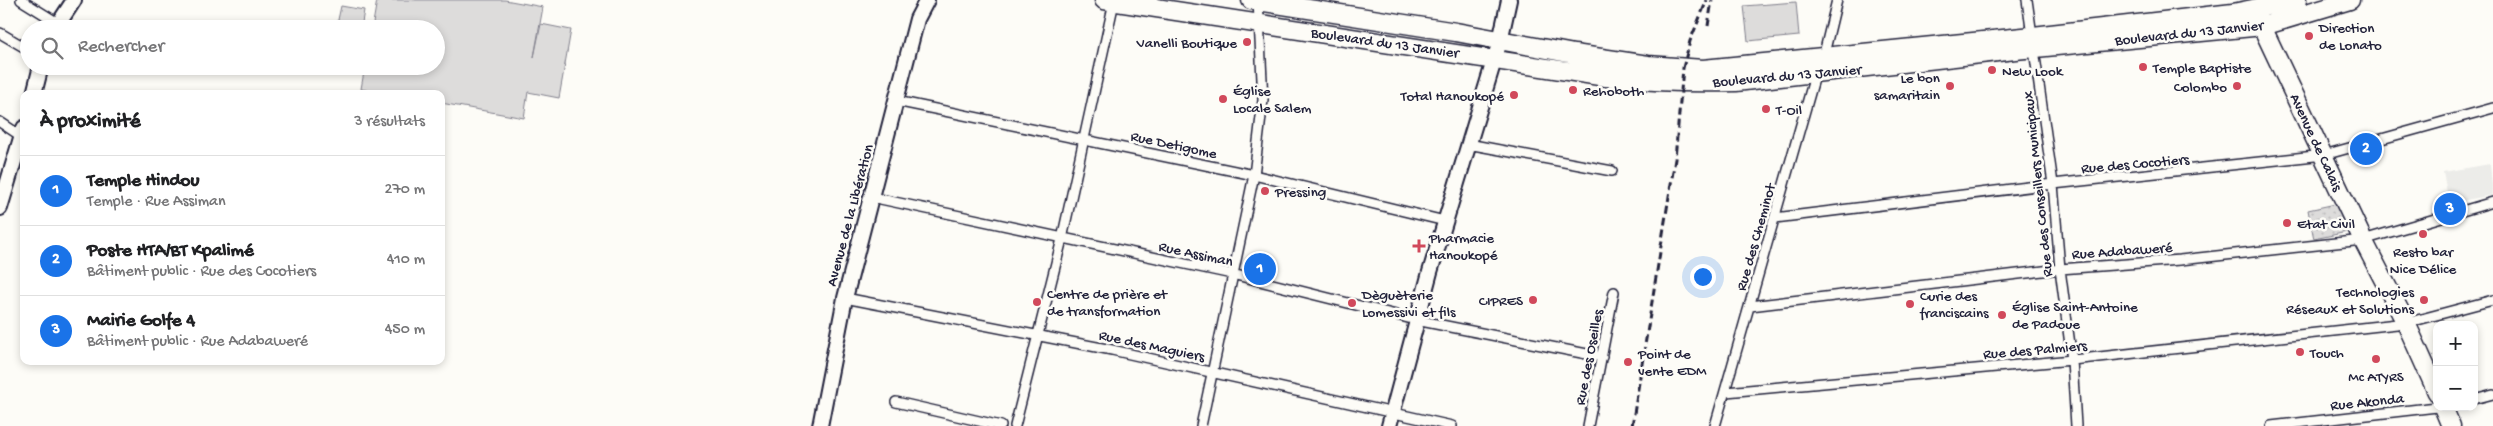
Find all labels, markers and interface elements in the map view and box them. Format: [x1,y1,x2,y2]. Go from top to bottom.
street label: Boulevard du 13 Janvier [2113,17,2266,51]
search box [20,20,445,75]
place label: Direction de Lonato [2318,20,2382,55]
street label: Boulevard du 13 Janvier [1309,25,1462,64]
marker: Direction de Lonato [2303,30,2315,42]
icon: search [38,34,66,62]
place label: Vanelli Boutique [1135,35,1237,53]
text: Rechercher [78,36,164,59]
marker: Vanelli Boutique [1241,36,1253,48]
place label: Temple Baptiste [2152,60,2252,78]
street label: Boulevard du 13 Janvier [1711,61,1864,93]
marker: Temple Baptiste [2137,61,2149,73]
place label: New Look [2002,63,2064,81]
marker: New Look [1986,64,1998,76]
place label: Le bon samaritain [1874,70,1940,105]
place label: Colombo [2174,79,2227,97]
marker: Le bon samaritain [1944,80,1956,92]
marker: Colombo [2231,80,2243,92]
place label: Église Locale Salem [1233,83,1312,118]
place label: Rehoboth [1583,83,1644,101]
marker: Rehoboth [1567,84,1579,96]
place label: Total Hanoukopé [1400,88,1504,106]
marker: Total Hanoukopé [1508,89,1520,101]
street label: Rue des Conseillers Municipaux [2020,90,2058,278]
street label: Avenue de Calais [2285,91,2346,195]
marker: Église Locale Salem [1217,93,1229,105]
place label: T-Oil [1775,102,1802,120]
marker: T-Oil [1760,103,1772,115]
text: À proximité [40,110,141,135]
text: 3 résultats [354,113,425,132]
street label: Rue Detigome [1129,128,1219,164]
pin: 2 [2350,130,2382,168]
street label: Avenue de la Libération [823,143,879,288]
street label: Rue des Cocotiers [2080,151,2190,179]
text: Temple Hindou [87,170,199,193]
street label: Rue des Cheminot [1733,180,1781,293]
text: 1 [53,181,59,200]
text: 270 m [385,181,425,200]
place label: Pressing [1274,184,1326,202]
marker: Pressing [1259,185,1271,197]
pin: 3 [2434,190,2466,228]
text: Temple · Rue Assiman [87,193,226,212]
place label: Etat Civil [2297,216,2355,234]
marker: Etat Civil [2281,217,2293,229]
marker: Resto bar Nice Délice [2417,228,2429,240]
place label: Pharmacie Hanoukopé [1428,230,1498,265]
street label: Rue Assiman [1157,238,1234,272]
street label: Rue Adabaweré [2071,239,2173,264]
text: Poste HTA/BT Kpalimé [87,240,254,263]
marker: Pharmacie Hanoukopé [1413,240,1425,252]
place label: Resto bar Nice Délice [2390,244,2456,279]
pin: 1 [1244,250,1276,288]
text: 2 [52,251,60,270]
text: 410 m [387,251,425,270]
text: Bâtiment public · Rue des Cocotiers [87,263,316,282]
your location [1690,264,1716,290]
place label: Technologies Réseaux et Solutions [2286,284,2414,319]
place label: Centre de prière et de transformation [1047,286,1169,321]
place label: Dèguèterie Lomessivi et fils [1361,287,1456,322]
place label: Curie des franciscains [1919,288,1989,323]
place label: CIPRES [1479,293,1523,311]
marker: CIPRES [1527,294,1539,306]
marker: Technologies Réseaux et Solutions [2418,294,2430,306]
marker: Centre de prière et de transformation [1031,296,1043,308]
marker: Dèguèterie Lomessivi et fils [1346,297,1358,309]
marker: Curie des franciscains [1904,298,1916,310]
place label: Église Saint-Antoine de Padoue [2012,299,2138,334]
street label: Rue des Oseilles [1572,307,1608,407]
marker: Église Saint-Antoine de Padoue [1996,309,2008,321]
text: Mairie Golfe 4 [87,310,195,333]
text: 3 [52,321,60,340]
text: 450 m [385,321,425,340]
map controls [2433,321,2478,411]
button: + [2433,321,2478,366]
street label: Rue des Maguiers [1097,327,1207,367]
text: Bâtiment public · Rue Adabaweré [87,333,308,352]
street label: Rue des Palmiers [1982,337,2088,364]
place label: Touch [2309,345,2344,363]
place label: Point de vente EDM [1637,346,1707,381]
marker: Touch [2294,346,2306,358]
marker: Mc ATYRS [2370,353,2382,365]
marker: Point de vente EDM [1622,356,1634,368]
button: − [2433,366,2478,411]
place label: Mc ATYRS [2348,369,2404,387]
street label: Rue Akonda [2330,390,2405,416]

